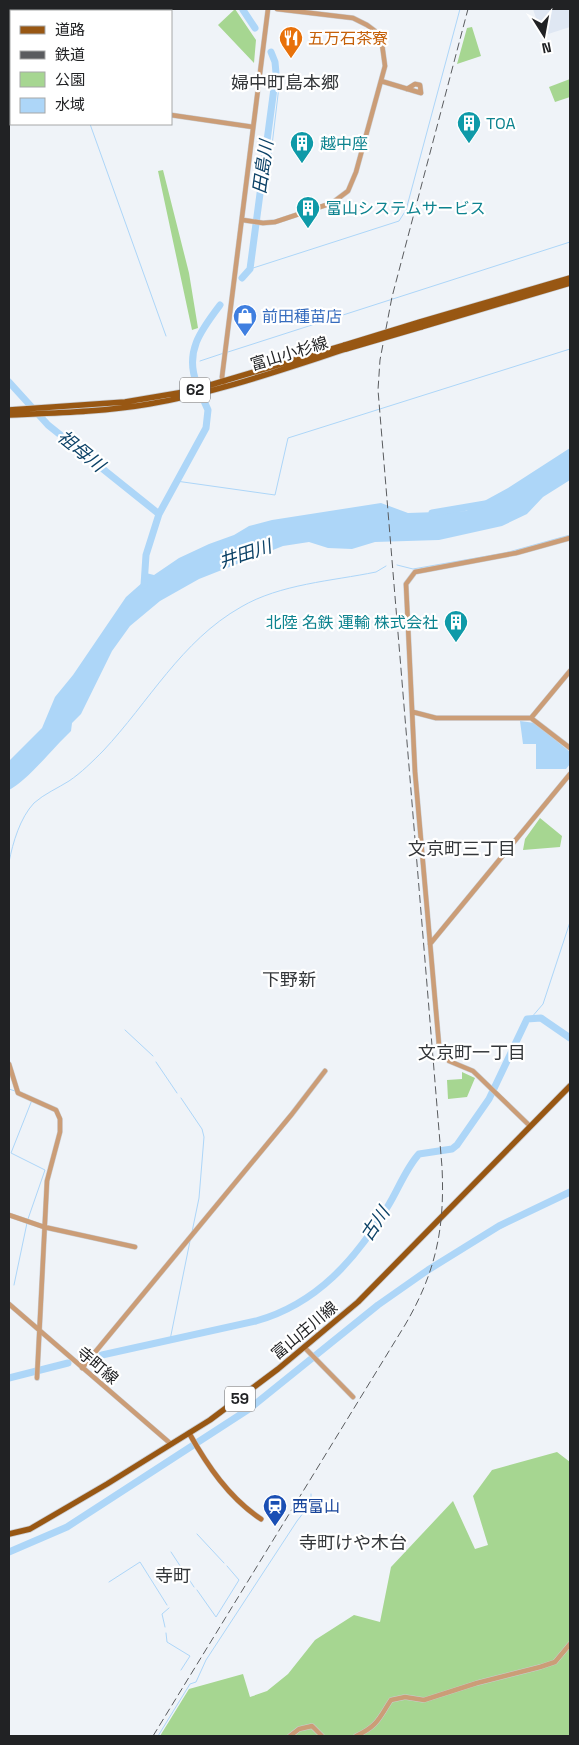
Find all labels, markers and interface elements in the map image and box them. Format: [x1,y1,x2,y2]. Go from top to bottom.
legend [10,10,172,125]
north arrow [519,10,569,60]
text: 道路 [55,20,85,39]
restaurant icon: 五万石茶寮 [278,25,304,59]
place label: 五万石茶寮 [308,28,388,49]
text: N [540,38,553,57]
text: 鉄道 [55,45,85,64]
text: 公園 [55,70,85,89]
district label: 婦中町島本郷 [231,71,339,94]
text: 水域 [55,95,85,114]
building icon: TOA [456,110,482,144]
place label: TOA [486,113,516,134]
building icon: 越中座 [289,130,315,164]
place label: 越中座 [320,133,368,154]
water label: 田島川 [247,137,278,195]
building icon: 富山システムサービス [295,195,321,229]
place label: 富山システムサービス [326,198,486,219]
shop icon: 前田種苗店 [232,303,258,337]
place label: 前田種苗店 [262,306,342,327]
street label: 富山小杉線 [248,332,330,375]
road number: 62 [180,378,210,402]
water label: 祖母川 [53,425,111,478]
water label: 井田川 [216,534,276,573]
building icon: 北陸 名鉄 運輸 株式会社 [443,609,469,643]
place label: 北陸 名鉄 運輸 株式会社 [266,612,438,633]
district label: 文京町三丁目 [408,837,516,860]
district label: 下野新 [262,968,316,991]
district label: 文京町一丁目 [418,1041,526,1064]
water label: 古川 [355,1201,395,1245]
street label: 富山庄川線 [267,1297,342,1364]
street label: 寺町線 [73,1342,123,1389]
road number: 59 [225,1386,255,1412]
station icon: 西富山 [262,1493,288,1527]
place label: 西富山 [292,1496,340,1517]
district label: 寺町けや木台 [299,1531,407,1554]
district label: 寺町 [155,1564,191,1587]

